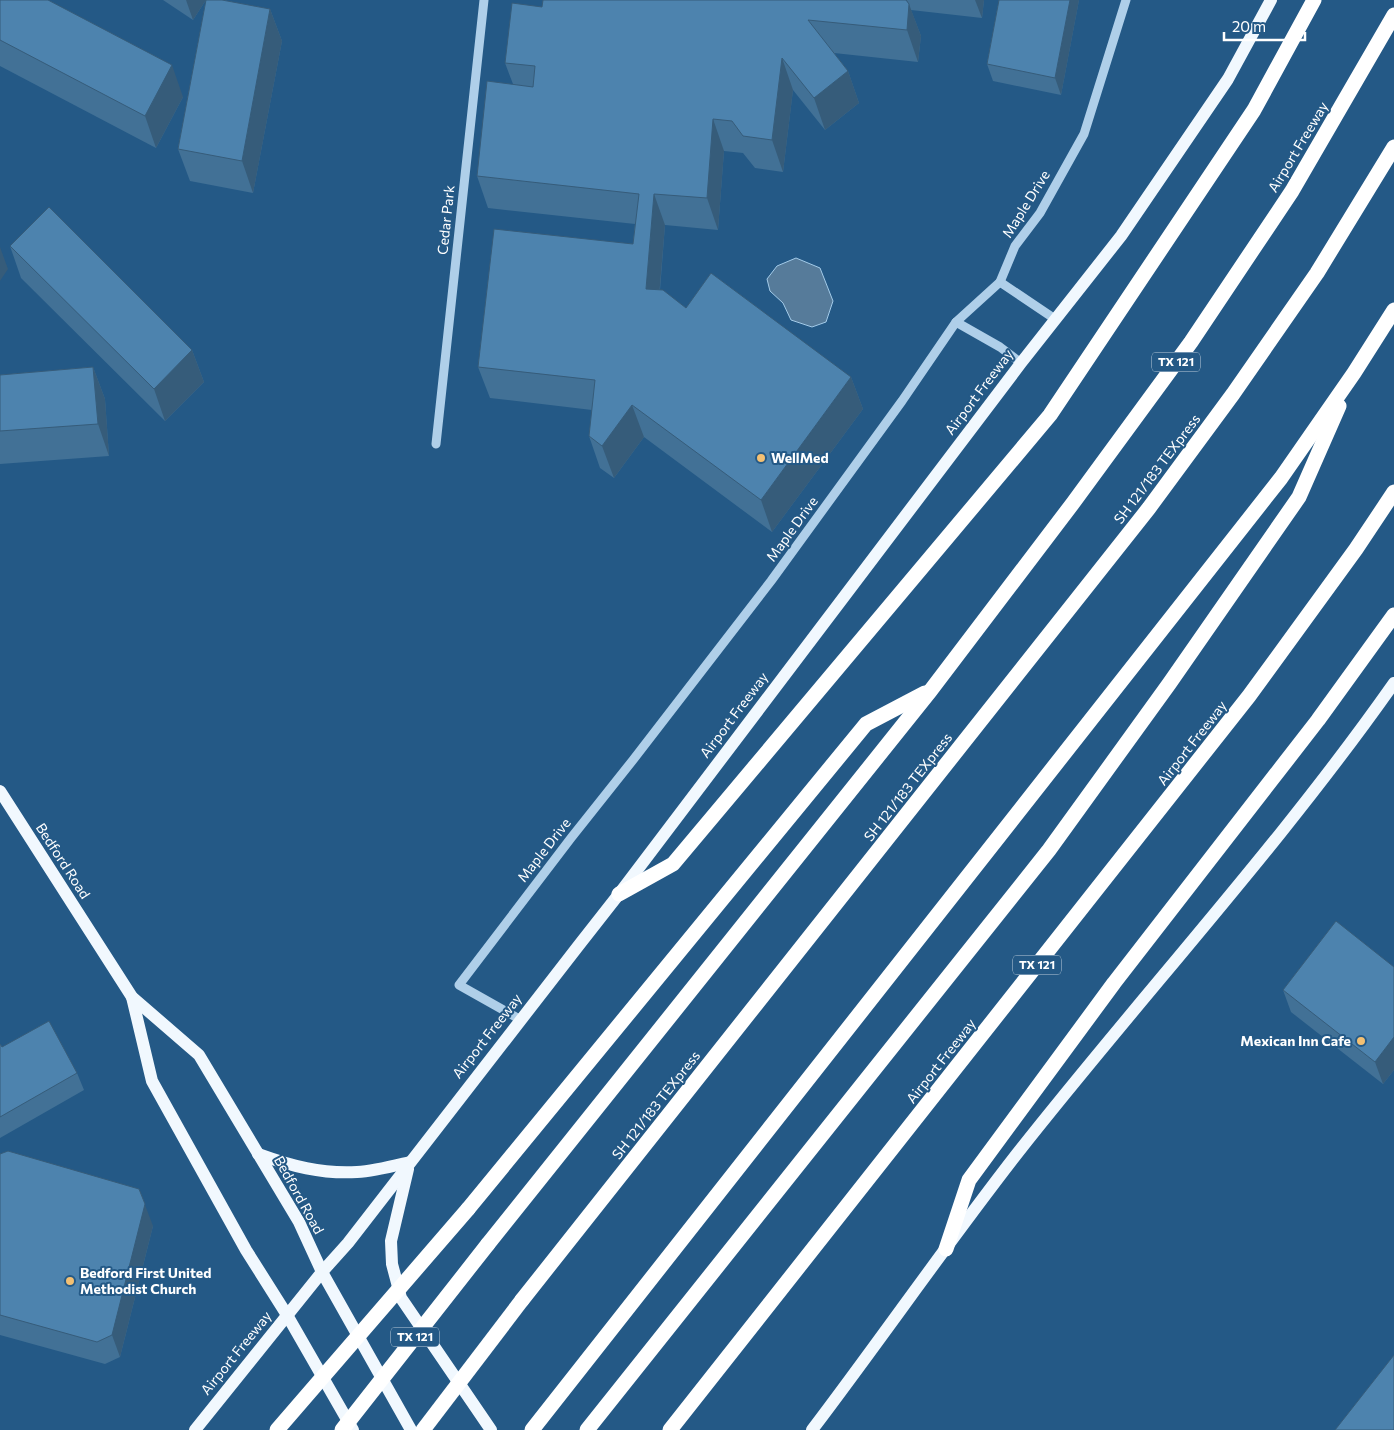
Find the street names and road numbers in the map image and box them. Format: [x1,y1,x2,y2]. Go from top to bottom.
street label: Airport Freeway [1264,98,1331,195]
street label: Maple Drive [998,167,1053,241]
street label: Cedar Park [433,184,458,256]
street label: Airport Freeway [941,346,1016,438]
road number: TX 121 [1152,352,1200,372]
street label: SH 121/183 TEXpress [1110,410,1203,527]
street label: Maple Drive [762,493,821,565]
street label: Airport Freeway [696,669,771,761]
street label: Airport Freeway [1153,697,1230,788]
street label: SH 121/183 TEXpress [860,729,955,844]
street label: Maple Drive [513,814,574,885]
street label: Bedford Road [33,820,94,902]
road number: TX 121 [1013,956,1061,974]
street label: Airport Freeway [448,990,525,1081]
street label: Airport Freeway [902,1015,979,1106]
street label: SH 121/183 TEXpress [608,1047,703,1162]
street label: Bedford Road [271,1153,328,1237]
street label: Airport Freeway [197,1307,275,1398]
road number: TX 121 [391,1328,439,1346]

